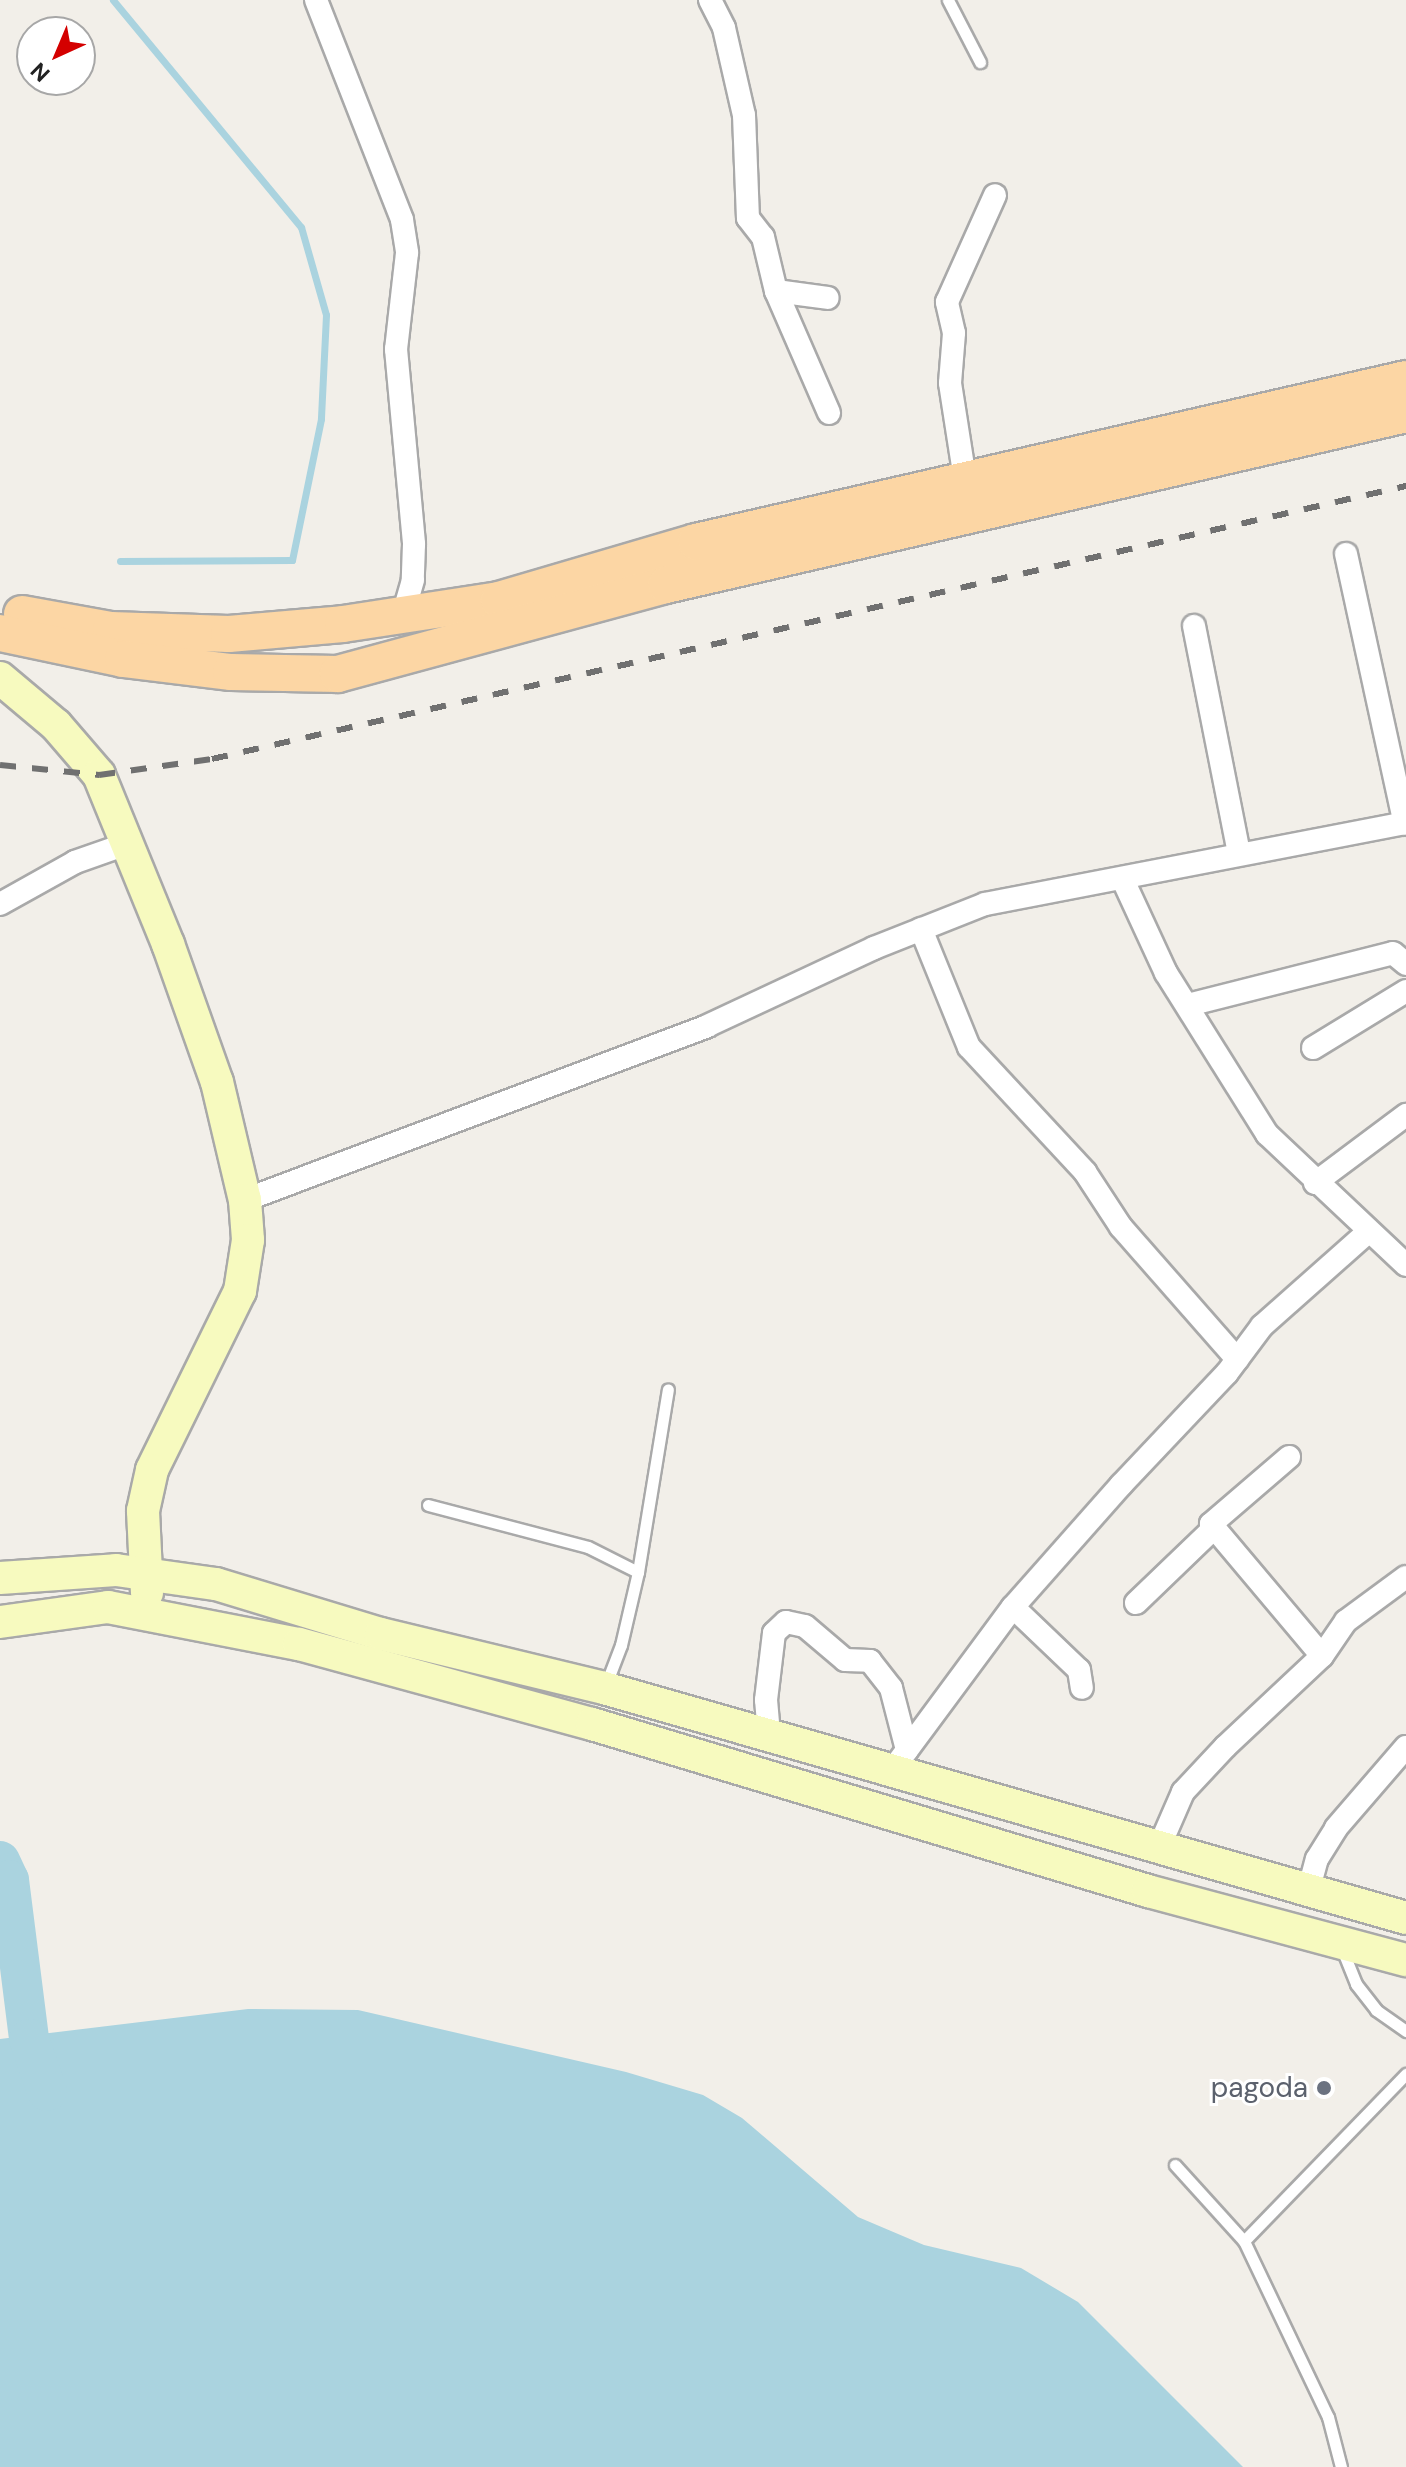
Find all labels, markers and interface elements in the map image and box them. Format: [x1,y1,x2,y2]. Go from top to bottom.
north arrow [16,16,96,96]
text: N [25,56,56,88]
place label: pagoda [1211,2071,1308,2105]
marker: pagoda [1315,2079,1333,2097]

